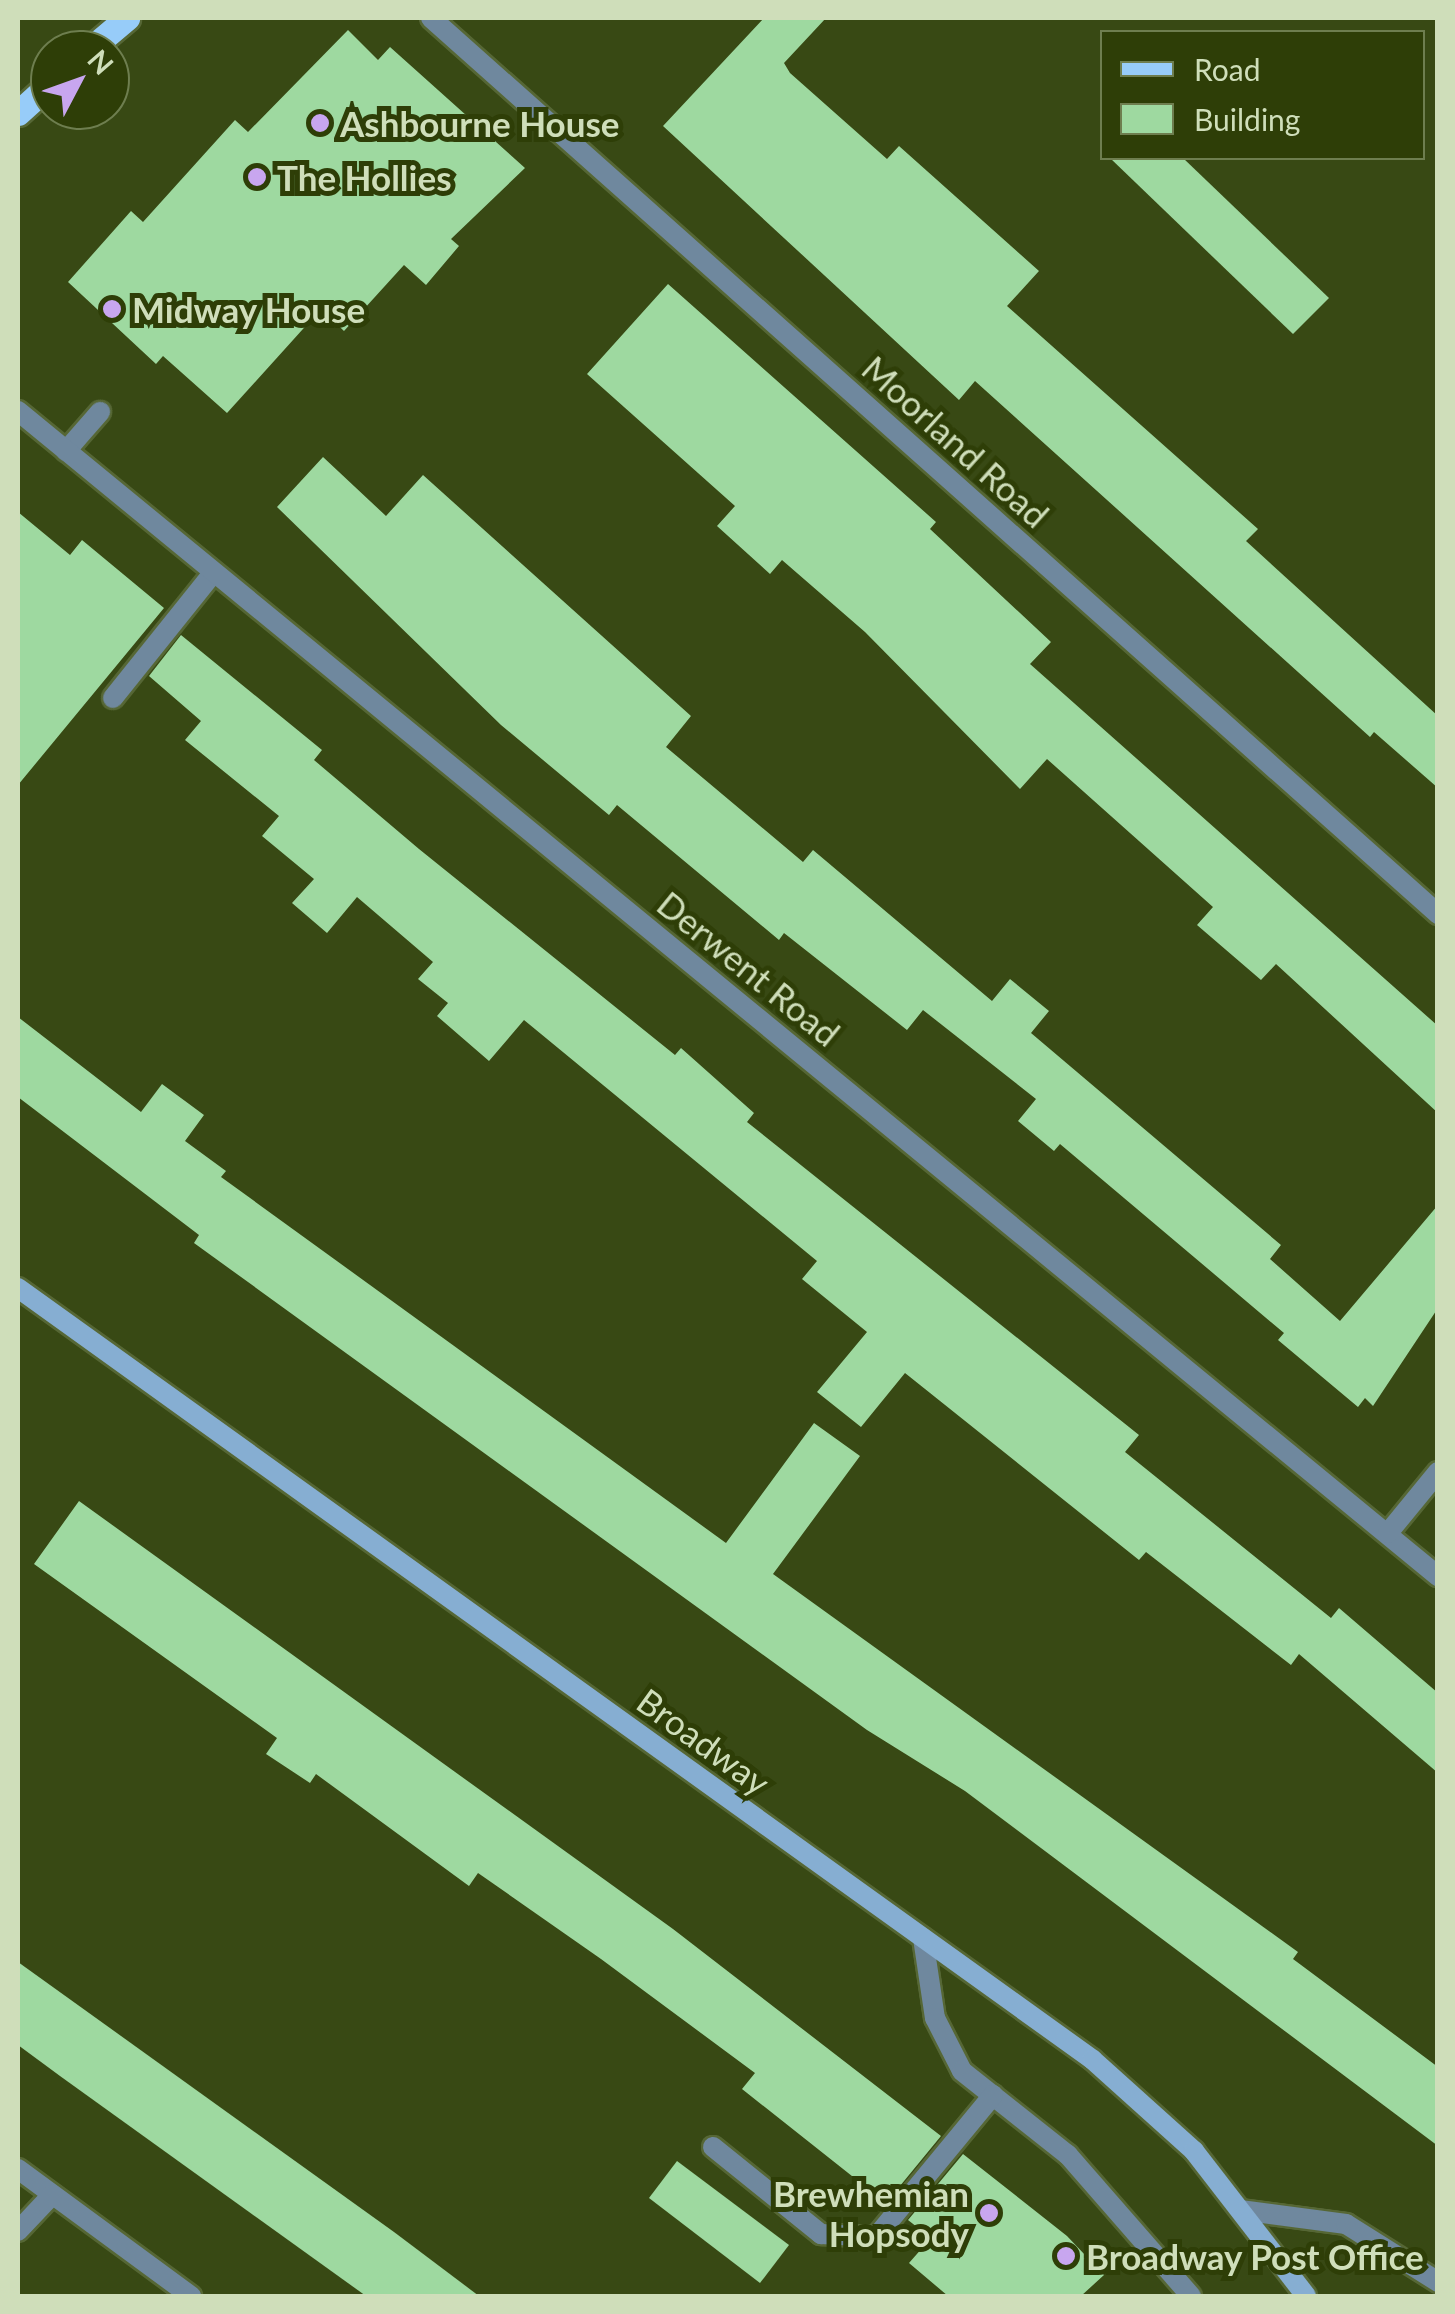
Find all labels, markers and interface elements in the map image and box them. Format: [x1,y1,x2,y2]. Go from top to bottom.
north arrow [30,30,130,130]
legend [1100,30,1425,160]
text: N [81,42,121,81]
text: Road [1194,51,1261,87]
text: Building [1194,101,1300,137]
place label: Ashbourne House [340,102,619,144]
marker: Ashbourne House [309,112,331,134]
place label: The Hollies [277,156,452,198]
marker: The Hollies [246,166,268,188]
place label: Midway House [132,288,366,330]
marker: Midway House [101,298,123,320]
street label: Moorland Road [854,347,1058,535]
street label: Derwent Road [650,882,848,1054]
street label: Broadway [630,1679,778,1803]
place label: Brewhemian Hopsody [773,2172,969,2254]
marker: Brewhemian Hopsody [978,2202,1000,2224]
place label: Broadway Post Office [1086,2235,1425,2277]
marker: Broadway Post Office [1055,2245,1077,2267]

